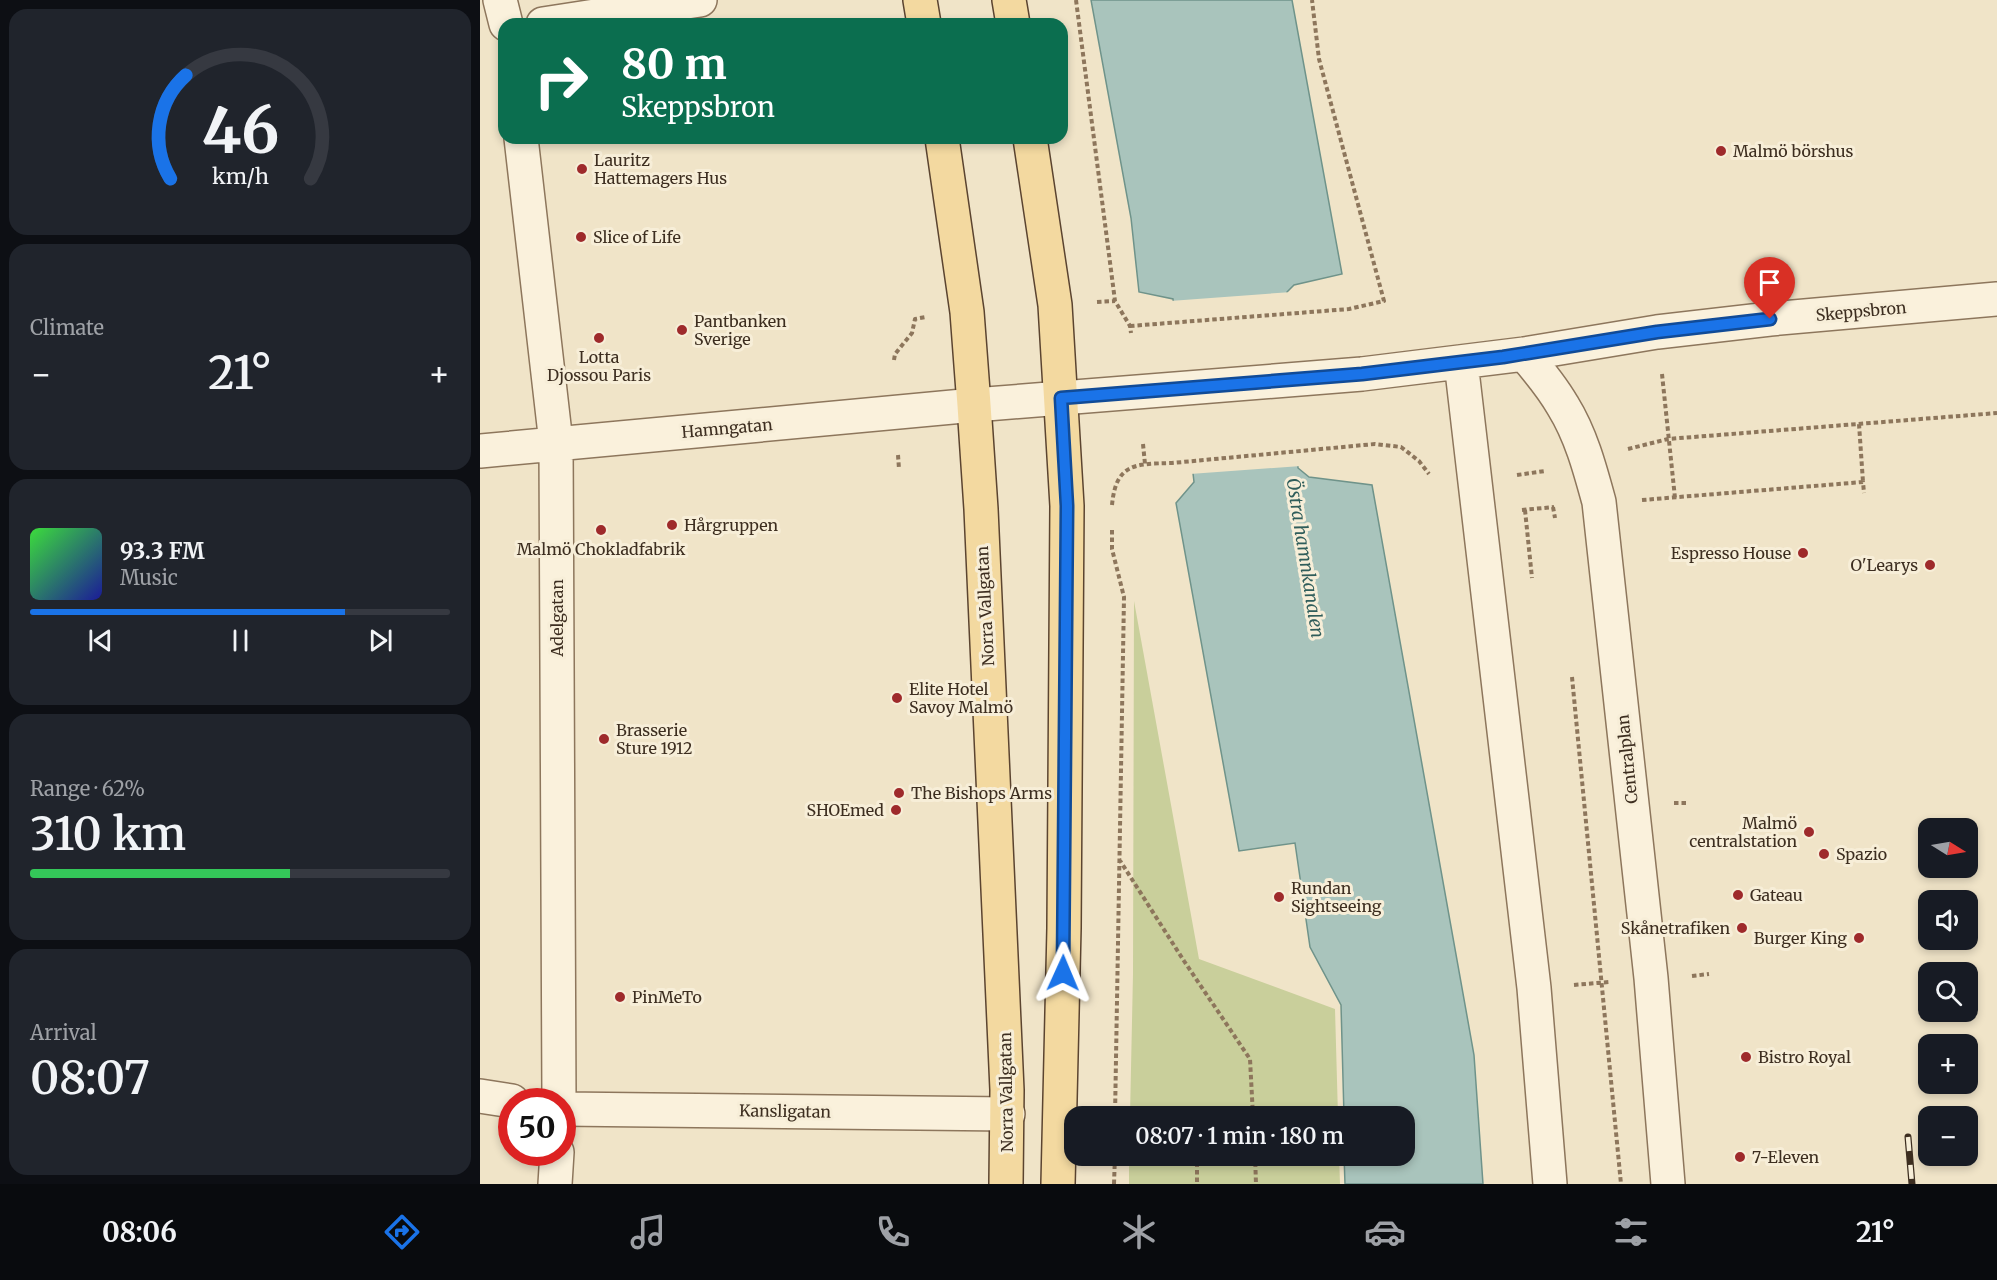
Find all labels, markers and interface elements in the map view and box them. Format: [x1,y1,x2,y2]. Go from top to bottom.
text: 80 m [621,38,727,90]
icon: right [522,42,600,120]
text: Skeppsbron [621,90,775,124]
text: 46 [201,92,279,170]
place label: Malmö börshus [1733,141,1854,161]
marker: Malmö börshus [1714,144,1728,158]
place label: Lauritz Hattemagers Hus [594,150,727,188]
marker: Lauritz Hattemagers Hus [575,162,589,176]
text: km/h [212,163,268,190]
place label: Slice of Life [593,227,681,247]
marker: Slice of Life [574,230,588,244]
pin [1744,257,1795,319]
icon: arrive [1753,266,1786,299]
street label: Skeppsbron [1815,297,1908,325]
place label: Pantbanken Sverige [694,311,787,349]
text: Climate [30,315,104,340]
marker: Pantbanken Sverige [675,323,689,337]
marker: Lotta Djossou Paris [592,331,606,345]
text: 21° [208,345,272,401]
place label: Lotta Djossou Paris [547,347,651,385]
text: − [30,354,52,395]
text: + [428,354,450,395]
street label: Hamngatan [681,414,774,442]
water label: Östra hamnkanalen [1281,476,1330,640]
place label: Hårgruppen [684,515,779,535]
marker: Hårgruppen [665,518,679,532]
marker: Malmö Chokladfabrik [594,523,608,537]
text: 93.3 FM [120,537,205,565]
place label: Malmö Chokladfabrik [517,539,686,559]
place label: Espresso House [1671,543,1791,563]
street label: Norra Vallgatan [972,545,998,666]
marker: Espresso House [1796,546,1810,560]
place label: O'Learys [1850,555,1918,575]
marker: O'Learys [1923,558,1937,572]
text: Music [120,565,178,590]
street label: Adelgatan [547,579,567,658]
icon: previous [84,624,117,657]
icon: pause [224,624,257,657]
icon: next [364,624,397,657]
place label: Elite Hotel Savoy Malmö [909,679,1013,717]
marker: Elite Hotel Savoy Malmö [890,691,904,705]
street label: Centralplan [1612,713,1642,805]
place label: Brasserie Sture 1912 [616,720,693,758]
marker: Brasserie Sture 1912 [597,732,611,746]
text: Range · 62% [30,776,145,801]
place label: The Bishops Arms [911,783,1052,803]
marker: The Bishops Arms [892,786,906,800]
place label: SHOEmed [807,800,884,820]
marker: SHOEmed [889,803,903,817]
text: 310 km [30,806,186,862]
place label: Malmö centralstation [1689,813,1797,851]
north arrow [1918,818,1978,878]
map controls [1918,818,1978,1166]
marker: Malmö centralstation [1802,825,1816,839]
place label: Spazio [1836,844,1887,864]
marker: Spazio [1817,847,1831,861]
place label: Rundan Sightseeing [1291,878,1382,916]
place label: Gateau [1750,885,1803,905]
marker: Gateau [1731,888,1745,902]
marker: Rundan Sightseeing [1272,890,1286,904]
button: sound [1918,890,1978,950]
place label: Skånetrafiken [1621,918,1730,938]
marker: Skånetrafiken [1735,921,1749,935]
place label: Burger King [1754,928,1847,948]
marker: Burger King [1852,931,1866,945]
position arrow [1031,941,1095,1005]
button: search [1918,962,1978,1022]
place label: PinMeTo [632,987,702,1007]
marker: PinMeTo [613,990,627,1004]
text: Arrival [30,1020,97,1045]
street label: Norra Vallgatan [995,1031,1017,1152]
button: + [1918,1034,1978,1094]
place label: Bistro Royal [1758,1047,1851,1067]
text: 08:07 [30,1050,150,1106]
marker: Bistro Royal [1739,1050,1753,1064]
speed limit sign: 50 [498,1088,576,1166]
street label: Kansligatan [739,1100,832,1122]
button: − [1918,1106,1978,1166]
text: 08:07 · 1 min · 180 m [1135,1122,1344,1150]
place label: 7-Eleven [1752,1147,1820,1167]
marker: 7-Eleven [1733,1150,1747,1164]
icon: directions [381,1211,423,1253]
icon: music [627,1211,669,1253]
icon: phone [872,1211,914,1253]
icon: climate [1118,1211,1160,1253]
icon: car [1364,1211,1406,1253]
icon: filters [1610,1211,1652,1253]
text: 08:06 [102,1215,177,1249]
text: 21° [1856,1215,1895,1249]

